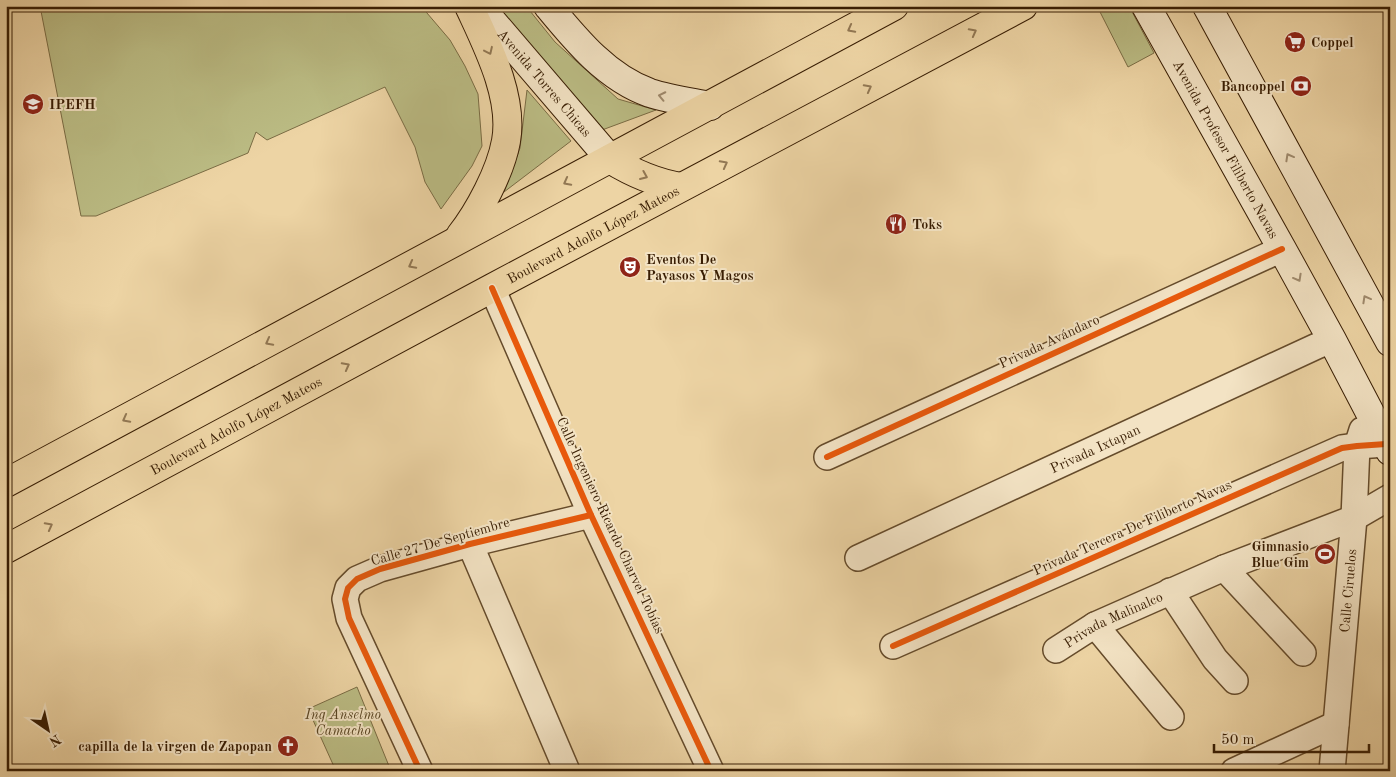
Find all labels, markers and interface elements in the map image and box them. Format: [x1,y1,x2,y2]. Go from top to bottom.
one-way arrow [848,23,857,33]
street label: Avenida Torres Chicas [494,27,594,140]
one-way arrow [968,29,977,39]
supermarket icon: Coppel [1283,30,1307,54]
place label: Coppel [1311,36,1353,50]
one-way arrow [483,45,493,54]
street label: Avenida Profesor Filiberto Navas [1170,58,1281,241]
bank icon: Bancoppel [1289,74,1313,98]
place label: Bancoppel [1220,80,1285,94]
one-way arrow [863,84,872,94]
one-way arrow [658,91,667,101]
school or university icon: IPEFH [21,92,45,116]
place label: IPEFH [49,98,96,112]
one-way arrow [1285,153,1295,162]
one-way arrow [719,161,728,171]
one-way arrow [639,170,648,180]
one-way arrow [563,176,572,186]
street label: Boulevard Adolfo López Mateos [505,184,682,287]
restaurant icon: Toks [884,212,908,236]
place label: Toks [912,218,942,232]
place label: Eventos De Payasos Y Magos [646,253,754,283]
theatre icon: Eventos De Payasos Y Magos [618,255,642,279]
one-way arrow [408,259,417,269]
one-way arrow [1292,273,1302,282]
one-way arrow [1363,296,1373,305]
street label: Privada Avándaro [997,312,1102,371]
one-way arrow [265,336,274,346]
one-way arrow [341,362,350,372]
street label: Boulevard Adolfo López Mateos [148,375,325,478]
one-way arrow [122,413,131,423]
street label: Calle Ingeniero Ricardo Charvel Tobías [554,415,666,636]
street label: Privada Ixtapan [1048,422,1143,476]
street label: Privada Tercera De Filiberto Navas [1031,478,1234,578]
street label: Calle 27 De Septiembre [369,515,511,568]
one-way arrow [44,522,53,532]
place label: Gimnasio Blue Gim [1251,540,1309,570]
sports icon: Gimnasio Blue Gim [1313,542,1337,566]
street label: Calle Ciruelos [1338,548,1359,633]
street label: Privada Malinalco [1062,590,1165,651]
north arrow [22,704,72,754]
park label: Ing Anselmo Camacho [304,708,381,738]
scale bar [1214,722,1368,754]
text: N [46,731,63,749]
text: 50 m [1221,733,1255,748]
church icon: capilla de la virgen de Zapopan [276,734,300,758]
place label: capilla de la virgen de Zapopan [78,740,272,754]

